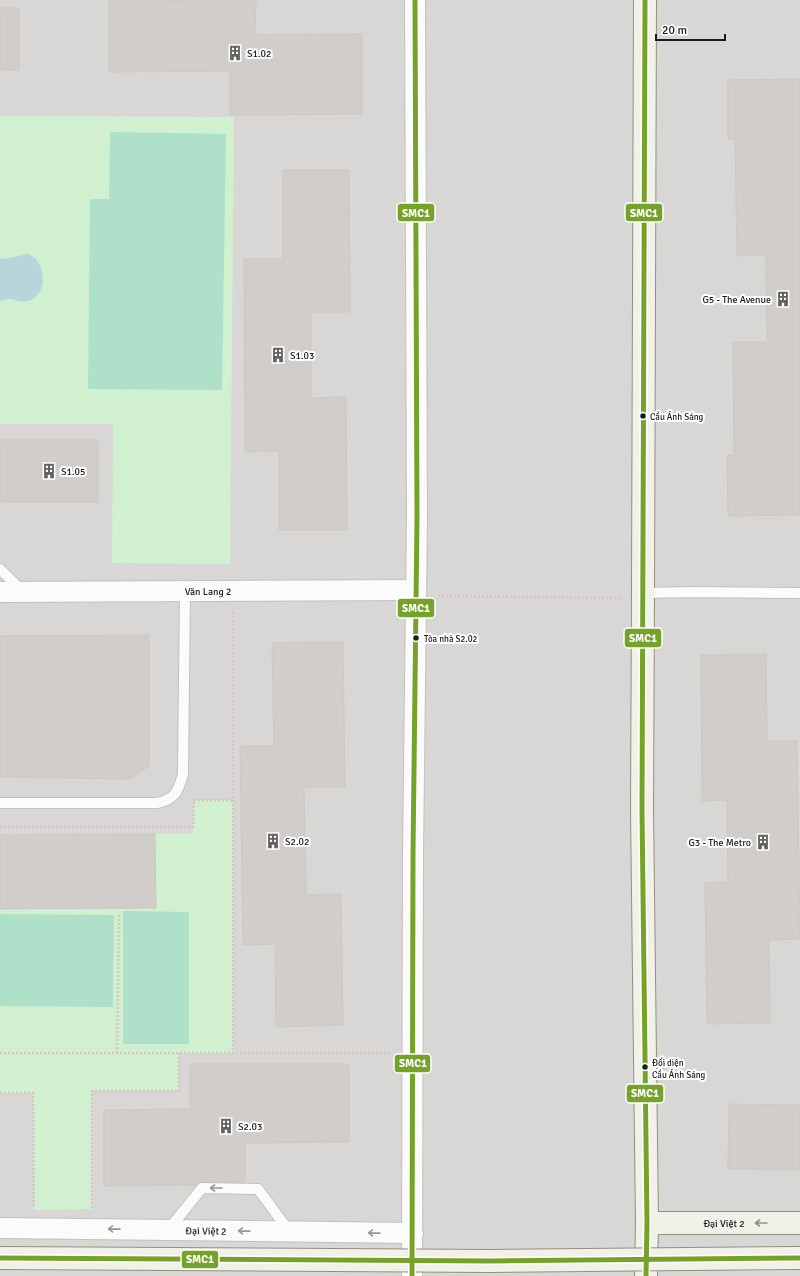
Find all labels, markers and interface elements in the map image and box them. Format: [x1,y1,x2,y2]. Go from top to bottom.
scale bar [656,16,725,42]
text: 20 m [662,23,687,38]
building icon: S1.02 [226,44,244,62]
place label: S1.02 [247,48,271,60]
line badge: SMC1 [397,203,435,222]
line badge: SMC1 [625,203,663,222]
text: SMC1 [402,207,430,220]
text: SMC1 [630,207,658,220]
building icon: G5 - The Avenue [774,290,792,308]
place label: G5 - The Avenue [702,294,771,306]
building icon: S1.03 [269,346,287,364]
place label: S1.03 [290,350,314,362]
place label: Cầu Ánh Sáng [650,410,704,423]
marker: Cầu Ánh Sáng [638,411,648,421]
building icon: S1.05 [40,462,58,480]
place label: S1.05 [61,466,85,478]
street label: Văn Lang 2 [185,586,231,598]
line badge: SMC1 [397,598,435,618]
text: SMC1 [402,602,430,615]
line badge: SMC1 [624,628,662,648]
text: SMC1 [629,632,657,645]
marker: Tòa nhà S2.02 [411,633,421,643]
place label: Tòa nhà S2.02 [424,634,478,645]
building icon: S2.02 [264,832,282,850]
building icon: G3 - The Metro [754,833,772,851]
place label: S2.02 [285,836,309,848]
place label: G3 - The Metro [688,837,751,849]
line badge: SMC1 [394,1054,431,1073]
text: SMC1 [399,1057,427,1070]
place label: Đối diện Cầu Ánh Sáng [652,1057,706,1081]
marker: Đối diện Cầu Ánh Sáng [640,1062,650,1072]
line badge: SMC1 [626,1084,664,1103]
text: SMC1 [631,1087,659,1100]
building icon: S2.03 [217,1117,235,1135]
place label: S2.03 [238,1121,262,1133]
one-way arrow [210,1184,223,1192]
street label: Đại Việt 2 [703,1218,745,1230]
one-way arrow [755,1219,768,1227]
street label: Đại Việt 2 [185,1225,227,1238]
one-way arrow [108,1226,121,1233]
one-way arrow [238,1227,251,1235]
one-way arrow [368,1229,381,1237]
line badge: SMC1 [181,1250,219,1269]
text: SMC1 [186,1253,214,1266]

